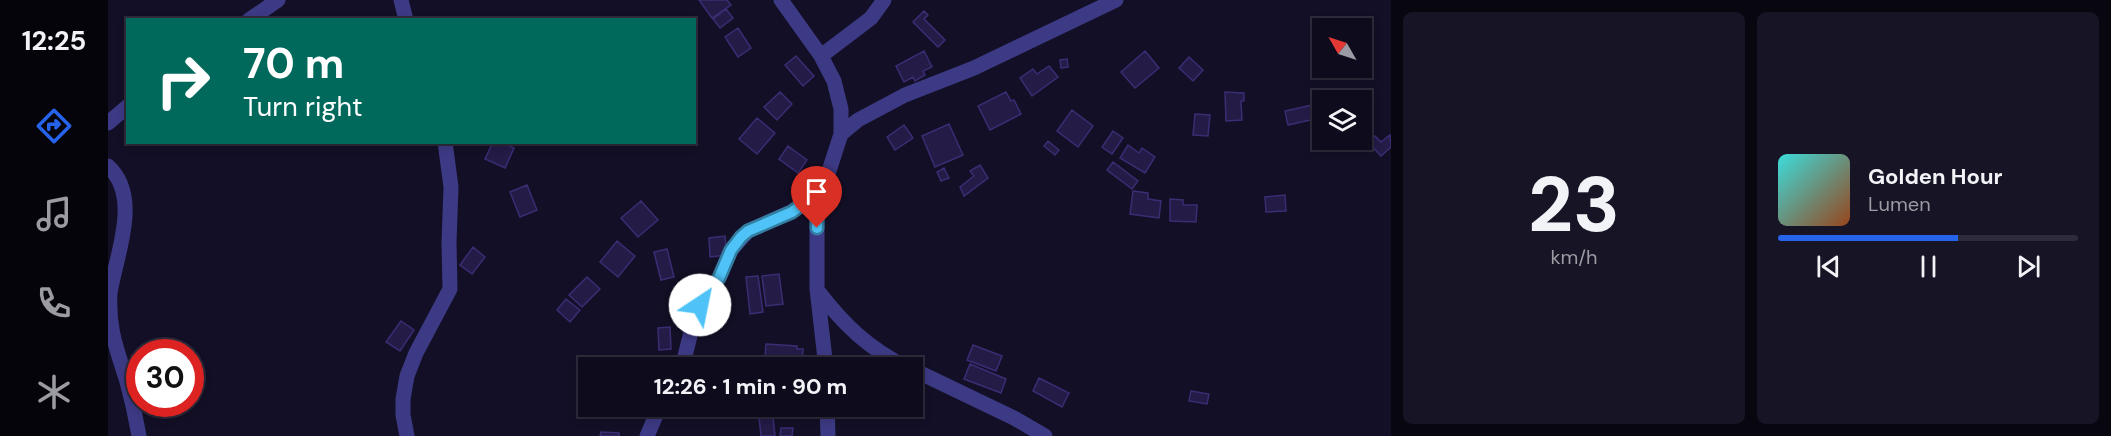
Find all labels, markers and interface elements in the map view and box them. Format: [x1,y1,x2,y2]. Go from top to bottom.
north arrow [1312,18,1372,78]
map controls [1312,18,1372,150]
text: 12:25 [22,23,86,58]
text: 70 m [243,36,344,91]
icon: right [144,42,222,120]
text: Turn right [243,89,363,124]
button: layers [1312,90,1372,150]
icon: directions [33,105,75,147]
text: 23 [1528,154,1620,255]
text: Golden Hour [1868,162,2003,191]
pin [791,166,842,228]
icon: arrive [800,175,833,208]
text: Lumen [1868,191,1931,217]
icon: music [33,193,75,235]
text: km/h [1550,244,1598,270]
icon: previous [1812,250,1845,283]
icon: pause [1912,250,1945,283]
icon: next [2012,250,2045,283]
position arrow [668,273,732,337]
icon: phone [33,282,75,324]
speed limit sign: 30 [126,339,204,417]
icon: climate [33,371,75,413]
text: 12:26 · 1 min · 90 m [654,372,847,401]

